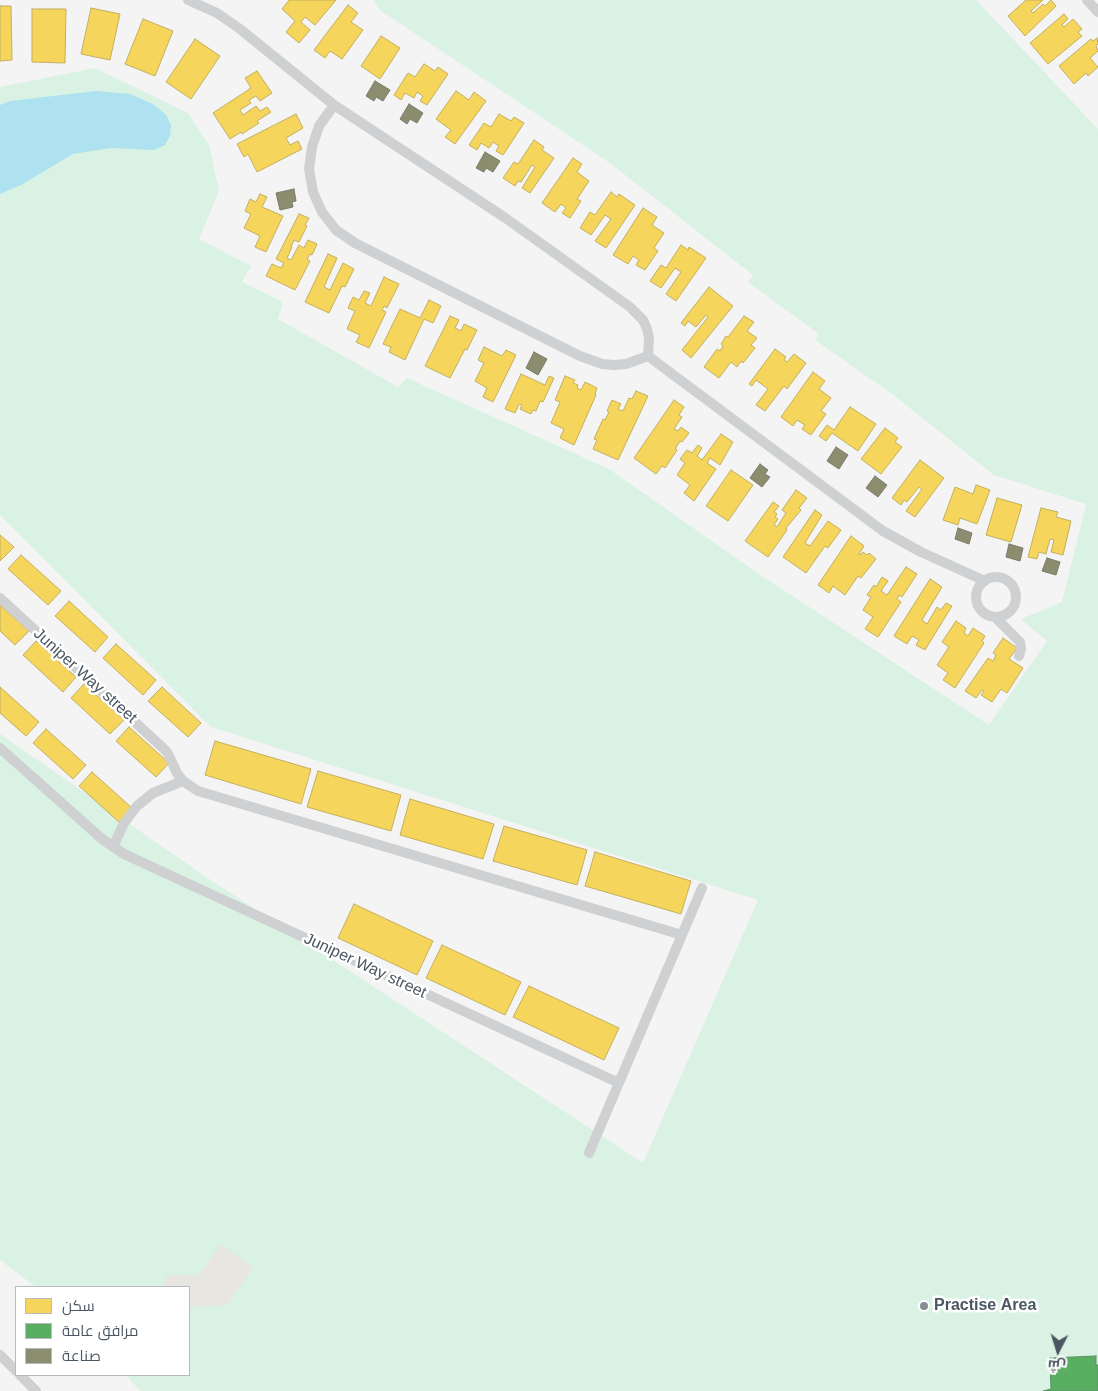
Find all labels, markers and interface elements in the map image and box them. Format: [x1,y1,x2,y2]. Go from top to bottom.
street label: Juniper Way street [29,624,141,728]
street label: Juniper Way street [301,929,429,1003]
legend [15,1286,190,1376]
place label: Practise Area [934,1296,1036,1316]
text: سكن [62,1297,95,1314]
marker: Practise Area [918,1300,930,1312]
text: مرافق عامة [62,1322,138,1339]
north arrow [1033,1326,1083,1376]
text: صناعة [62,1347,101,1364]
text: ش [1047,1357,1066,1375]

